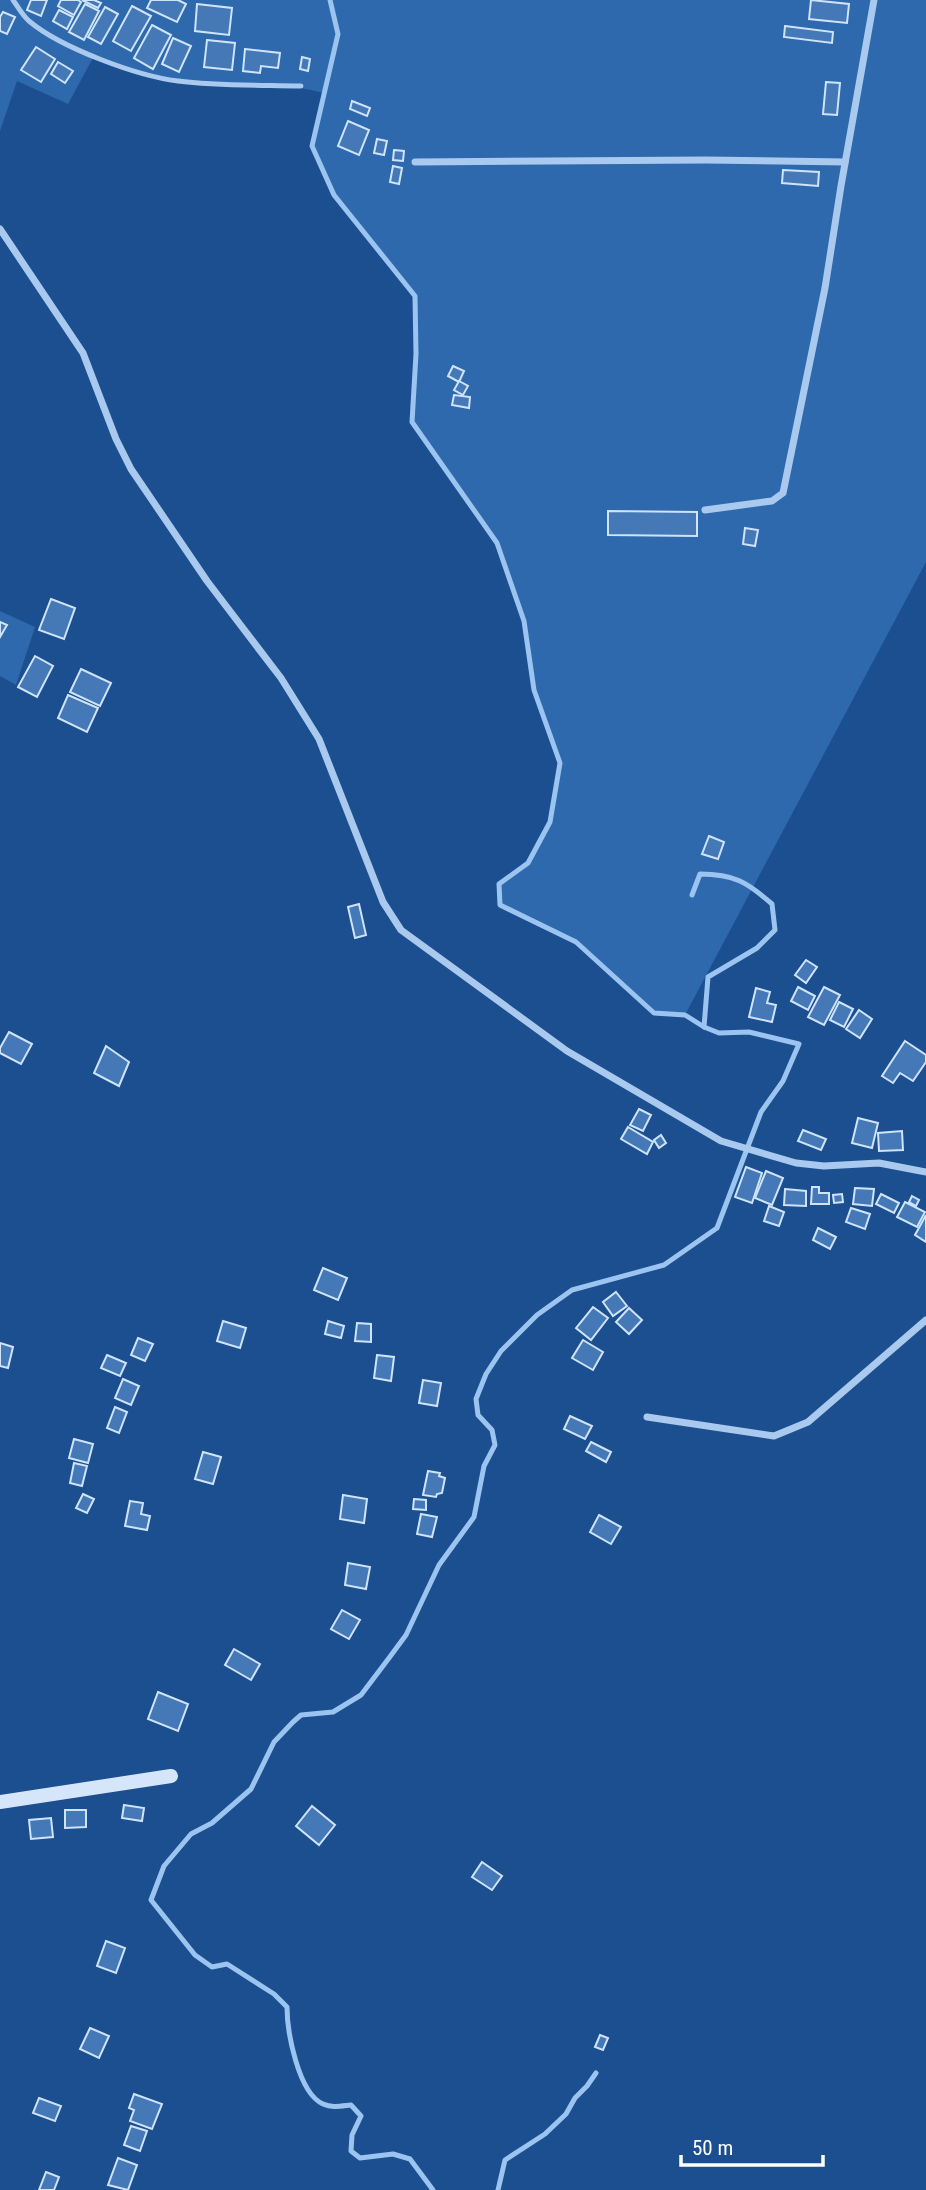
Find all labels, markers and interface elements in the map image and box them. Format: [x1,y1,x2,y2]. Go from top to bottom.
scale bar [681,2124,823,2168]
text: 50 m [692,2136,733,2160]

